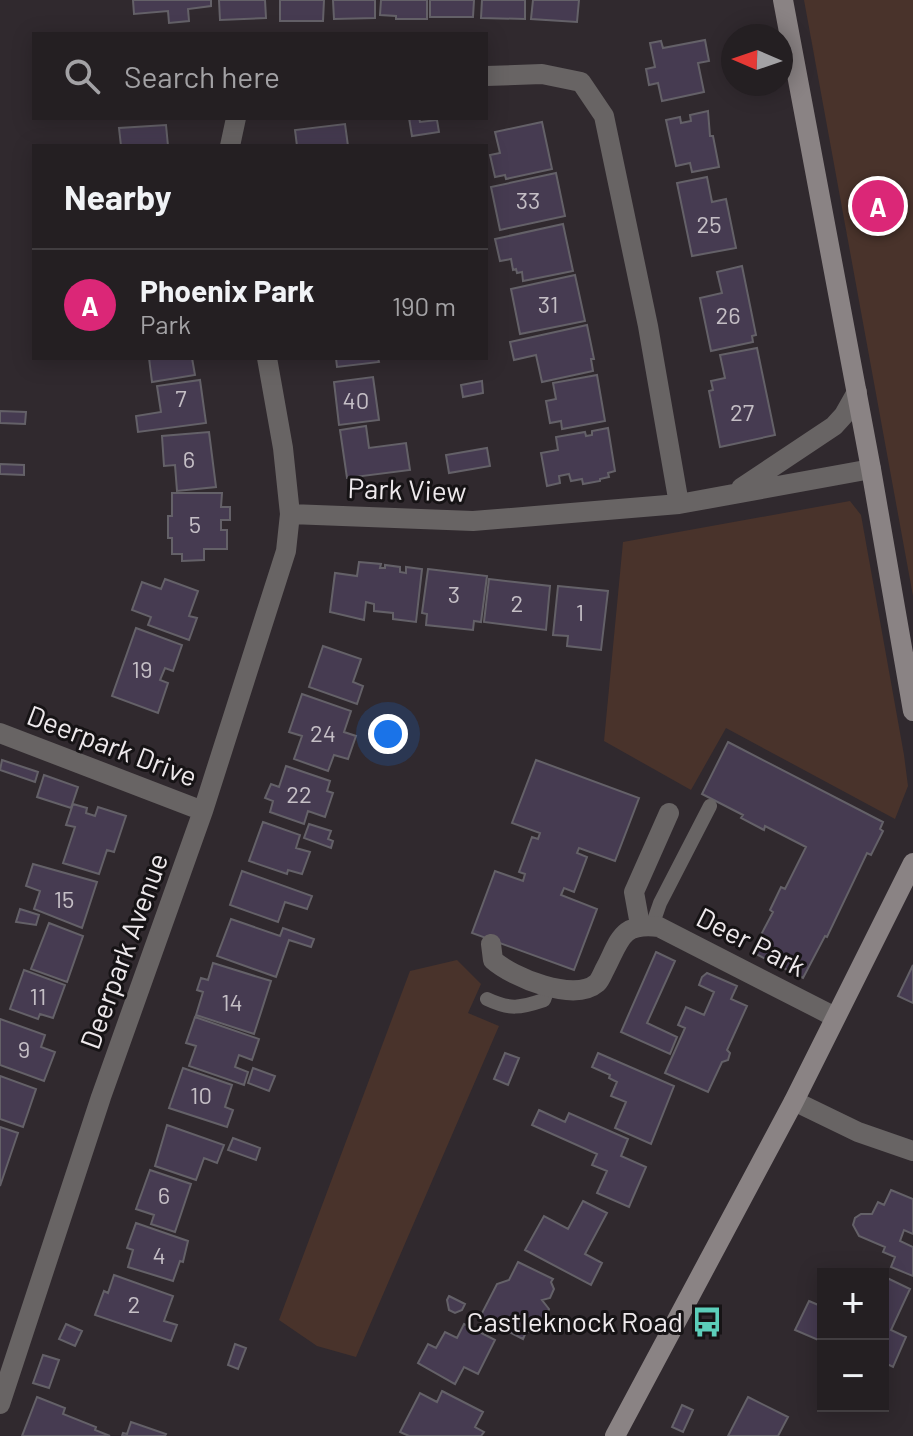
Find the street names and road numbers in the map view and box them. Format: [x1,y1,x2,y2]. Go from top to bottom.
street label: Park View [347,470,467,508]
street label: Deerpark Drive [23,697,202,793]
street label: Deerpark Avenue [72,848,174,1053]
street label: Deer Park [691,899,812,983]

